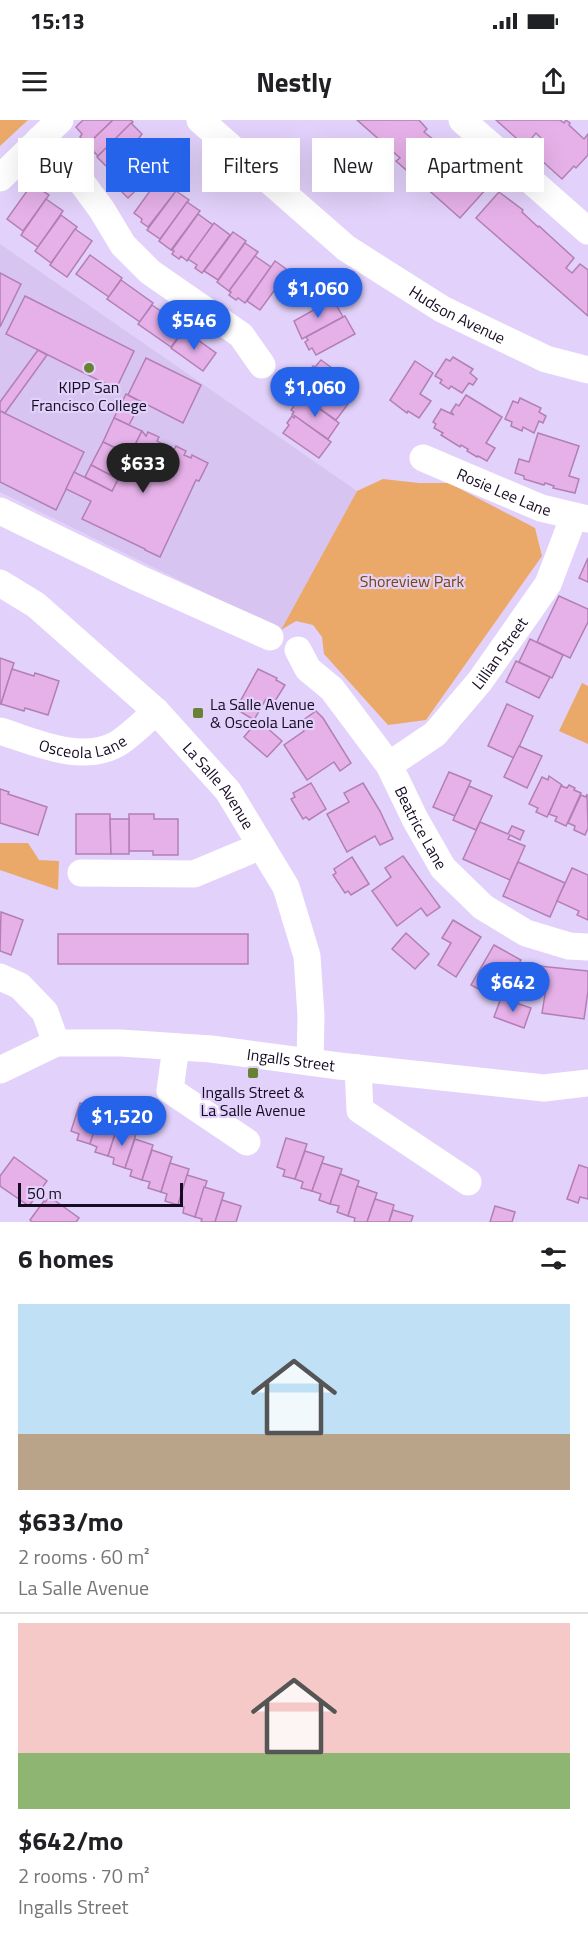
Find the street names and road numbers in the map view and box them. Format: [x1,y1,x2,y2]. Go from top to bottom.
street label: Hudson Avenue [404,279,509,350]
street label: Rosie Lee Lane [453,462,554,522]
street label: Lillian Street [466,612,534,695]
street label: Osceola Lane [36,729,131,764]
street label: La Salle Avenue [177,737,260,834]
street label: Beatrice Lane [389,782,453,874]
street label: Ingalls Street [245,1042,337,1077]

